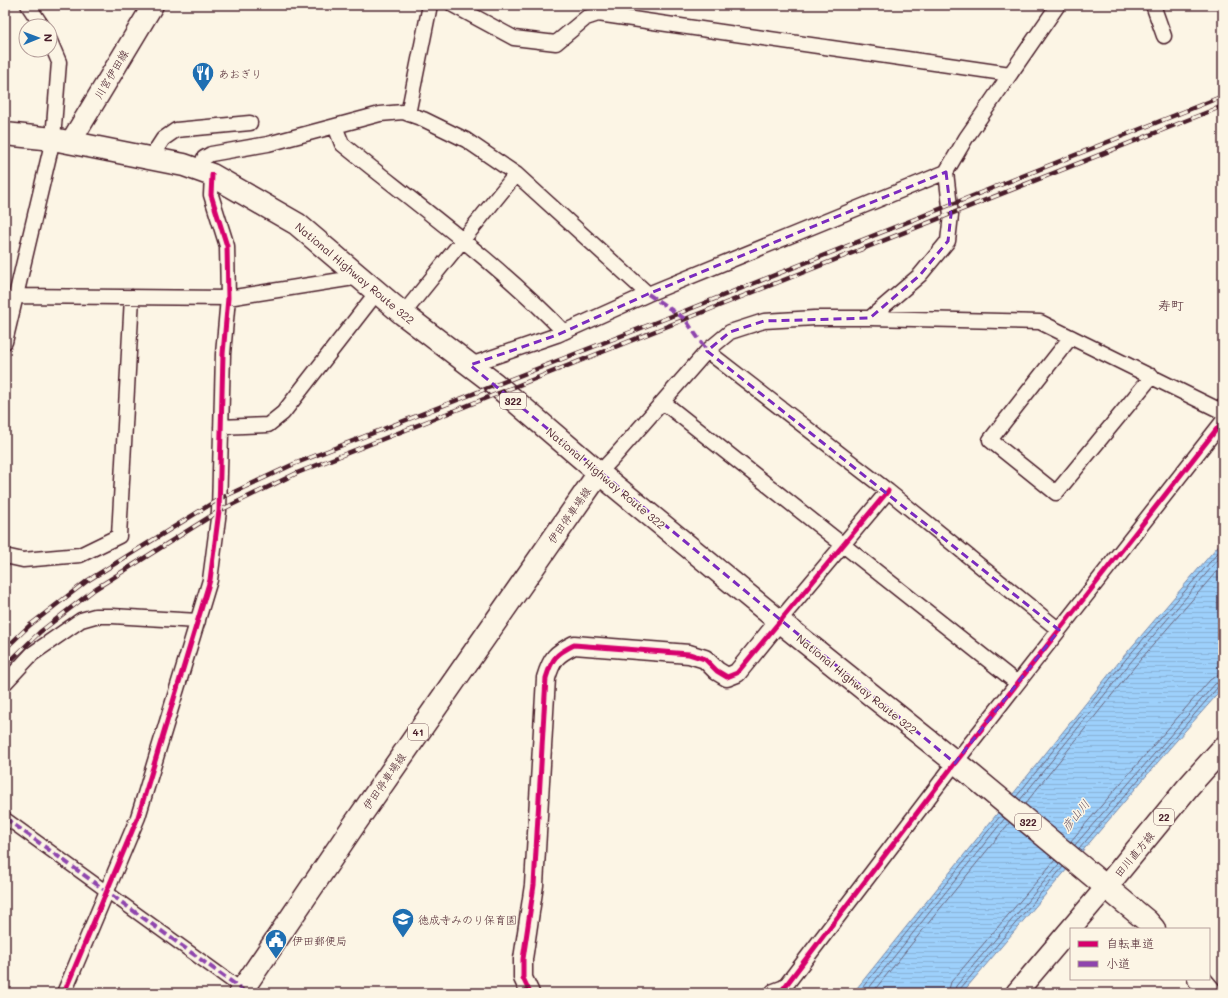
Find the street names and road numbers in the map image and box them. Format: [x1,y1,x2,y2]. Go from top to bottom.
street label: 川宮伊田線 [90,47,132,101]
street label: National Highway Route 322 [292,219,418,327]
road number: 322 [500,393,526,409]
street label: National Highway Route 322 [543,424,669,532]
street label: 伊田停車場線 [544,484,594,546]
street label: National Highway Route 322 [794,631,920,737]
road number: 41 [408,724,428,740]
street label: 伊田停車場線 [359,750,409,812]
road number: 22 [1154,809,1174,825]
road number: 322 [1015,814,1041,830]
street label: 田川直方線 [1111,828,1157,880]

